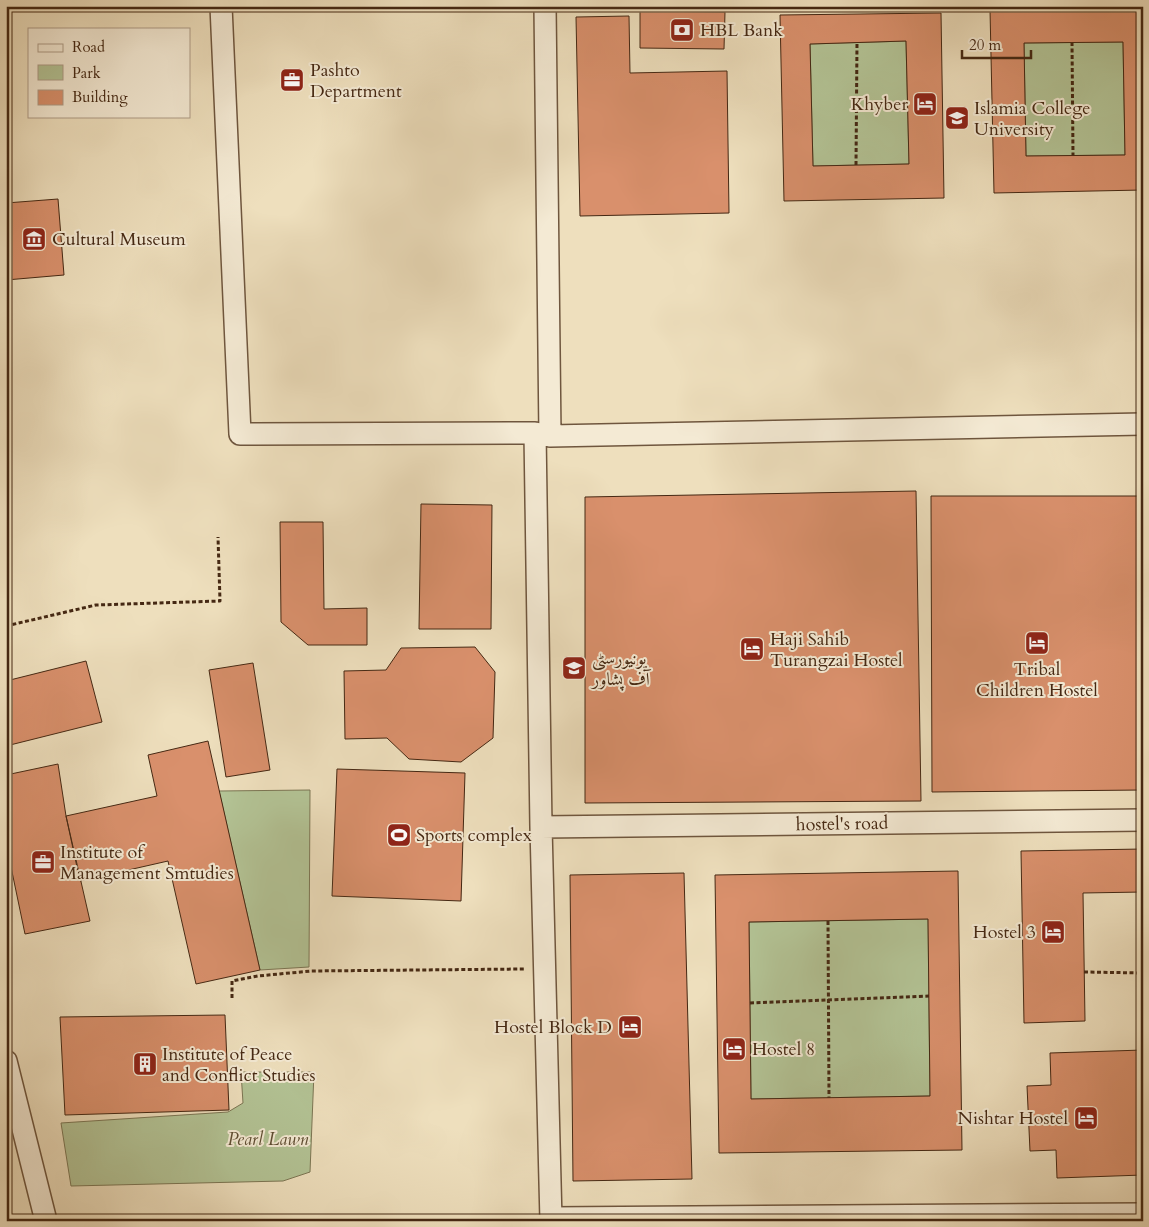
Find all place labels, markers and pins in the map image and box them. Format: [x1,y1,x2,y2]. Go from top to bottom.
bank icon: HBL Bank [669,17,695,43]
place label: HBL Bank [700,18,783,43]
place label: Pashto Department [310,58,402,104]
office icon: Pashto Department [279,67,305,93]
hotel icon: Khyber [912,91,938,117]
place label: Khyber [851,92,908,117]
place label: Islamia College University [974,96,1091,142]
school or university icon: Islamia College University [944,105,970,131]
museum icon: Cultural Museum [21,226,47,252]
place label: Cultural Museum [52,227,186,252]
place label: Haji Sahib Turangzai Hostel [770,627,903,673]
hotel icon: Tribal Children Hostel [1024,630,1050,656]
hotel icon: Haji Sahib Turangzai Hostel [739,636,765,662]
place label: یونیورسٹی آف پشاور [590,646,652,692]
school or university icon: یونیورسٹی آف پشاور [561,655,587,681]
place label: Tribal Children Hostel [976,657,1098,703]
sports icon: Sports complex [386,822,412,848]
place label: Sports complex [416,823,532,848]
place label: Institute of Management Smtudies [60,840,234,886]
office icon: Institute of Management Smtudies [30,849,56,875]
hotel icon: Hostel 3 [1040,919,1066,945]
place label: Hostel 3 [973,920,1036,945]
hotel icon: Hostel Block D [617,1014,643,1040]
place label: Hostel Block D [494,1015,612,1040]
hotel icon: Hostel 8 [721,1036,747,1062]
place label: Hostel 8 [752,1037,815,1062]
place label: Institute of Peace and Conflict Studies [162,1042,316,1088]
building icon: Institute of Peace and Conflict Studies [132,1051,158,1077]
hotel icon: Nishtar Hostel [1073,1105,1099,1131]
place label: Nishtar Hostel [958,1106,1068,1131]

